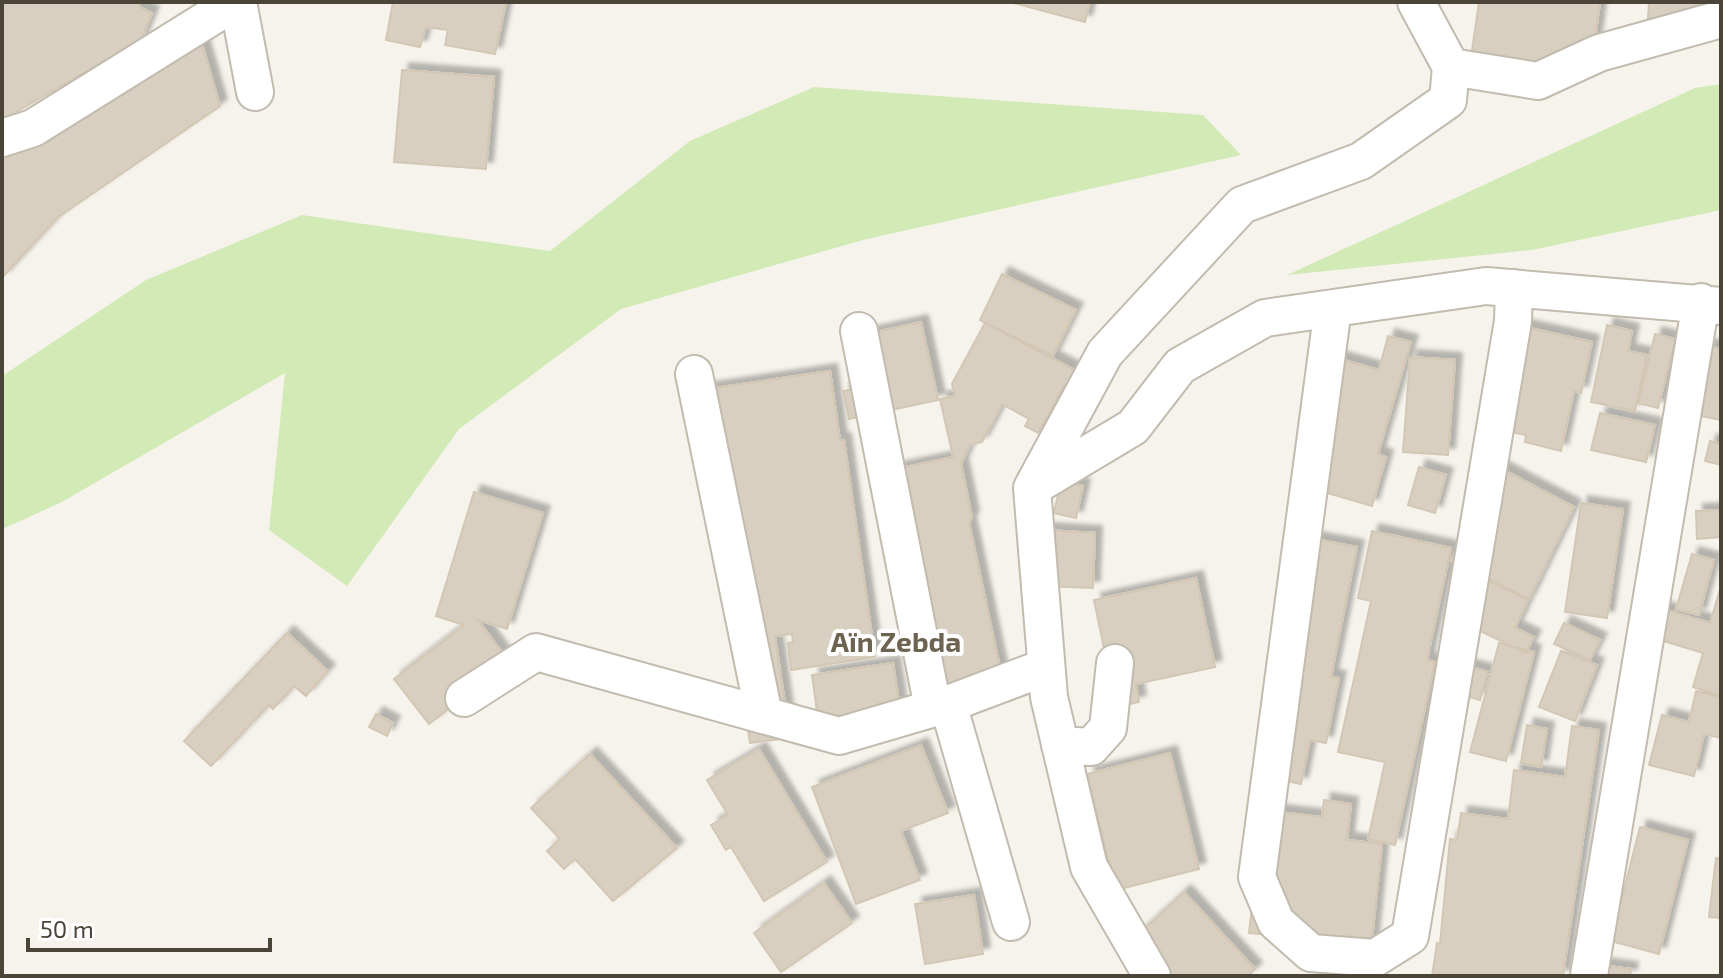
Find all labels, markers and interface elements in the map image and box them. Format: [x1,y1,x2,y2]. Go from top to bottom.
district label: Aïn Zebda [831,624,961,658]
scale bar [28,902,270,952]
text: 50 m [40,914,94,943]

